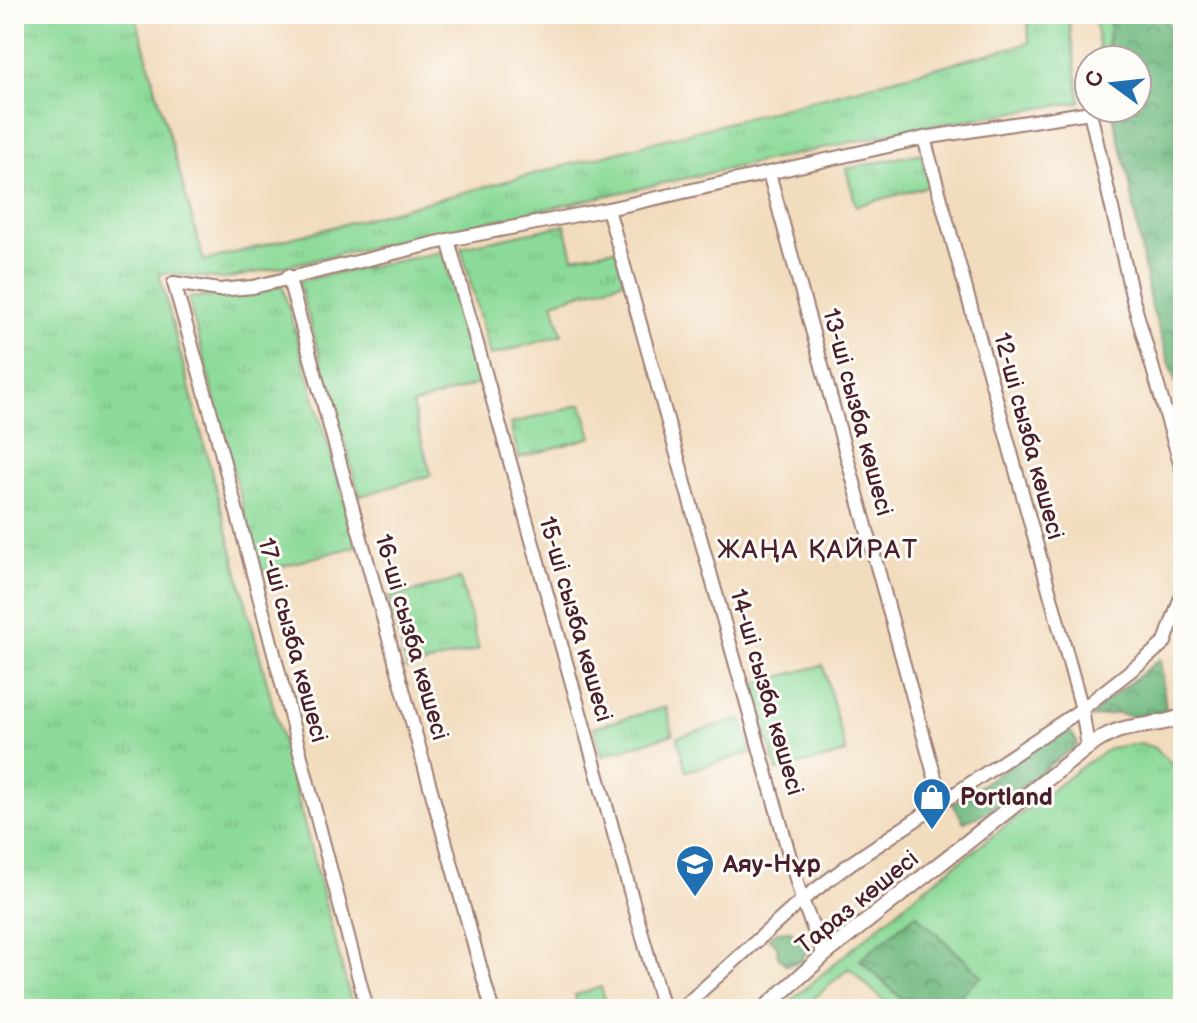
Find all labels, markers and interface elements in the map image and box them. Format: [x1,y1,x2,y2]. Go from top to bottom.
north arrow [1073,44,1153,124]
text: С [1080,68,1110,90]
street label: 13-ші сызба көшесі [816,305,899,519]
street label: 12-ші сызба көшесі [987,330,1070,543]
street label: 15-ші сызба көшесі [532,513,619,725]
street label: 16-ші сызба көшесі [368,531,455,744]
street label: 17-ші сызба көшесі [251,535,334,745]
district label: ЖАҢА ҚАЙРАТ [717,535,919,566]
street label: 14-ші сызба көшесі [723,586,810,799]
shop icon: Portland [911,776,953,831]
place label: Portland [960,783,1053,812]
school or university icon: Аяу-Нұр [674,843,716,898]
street label: Тараз көшесі [790,844,924,961]
place label: Аяу-Нұр [722,850,821,879]

